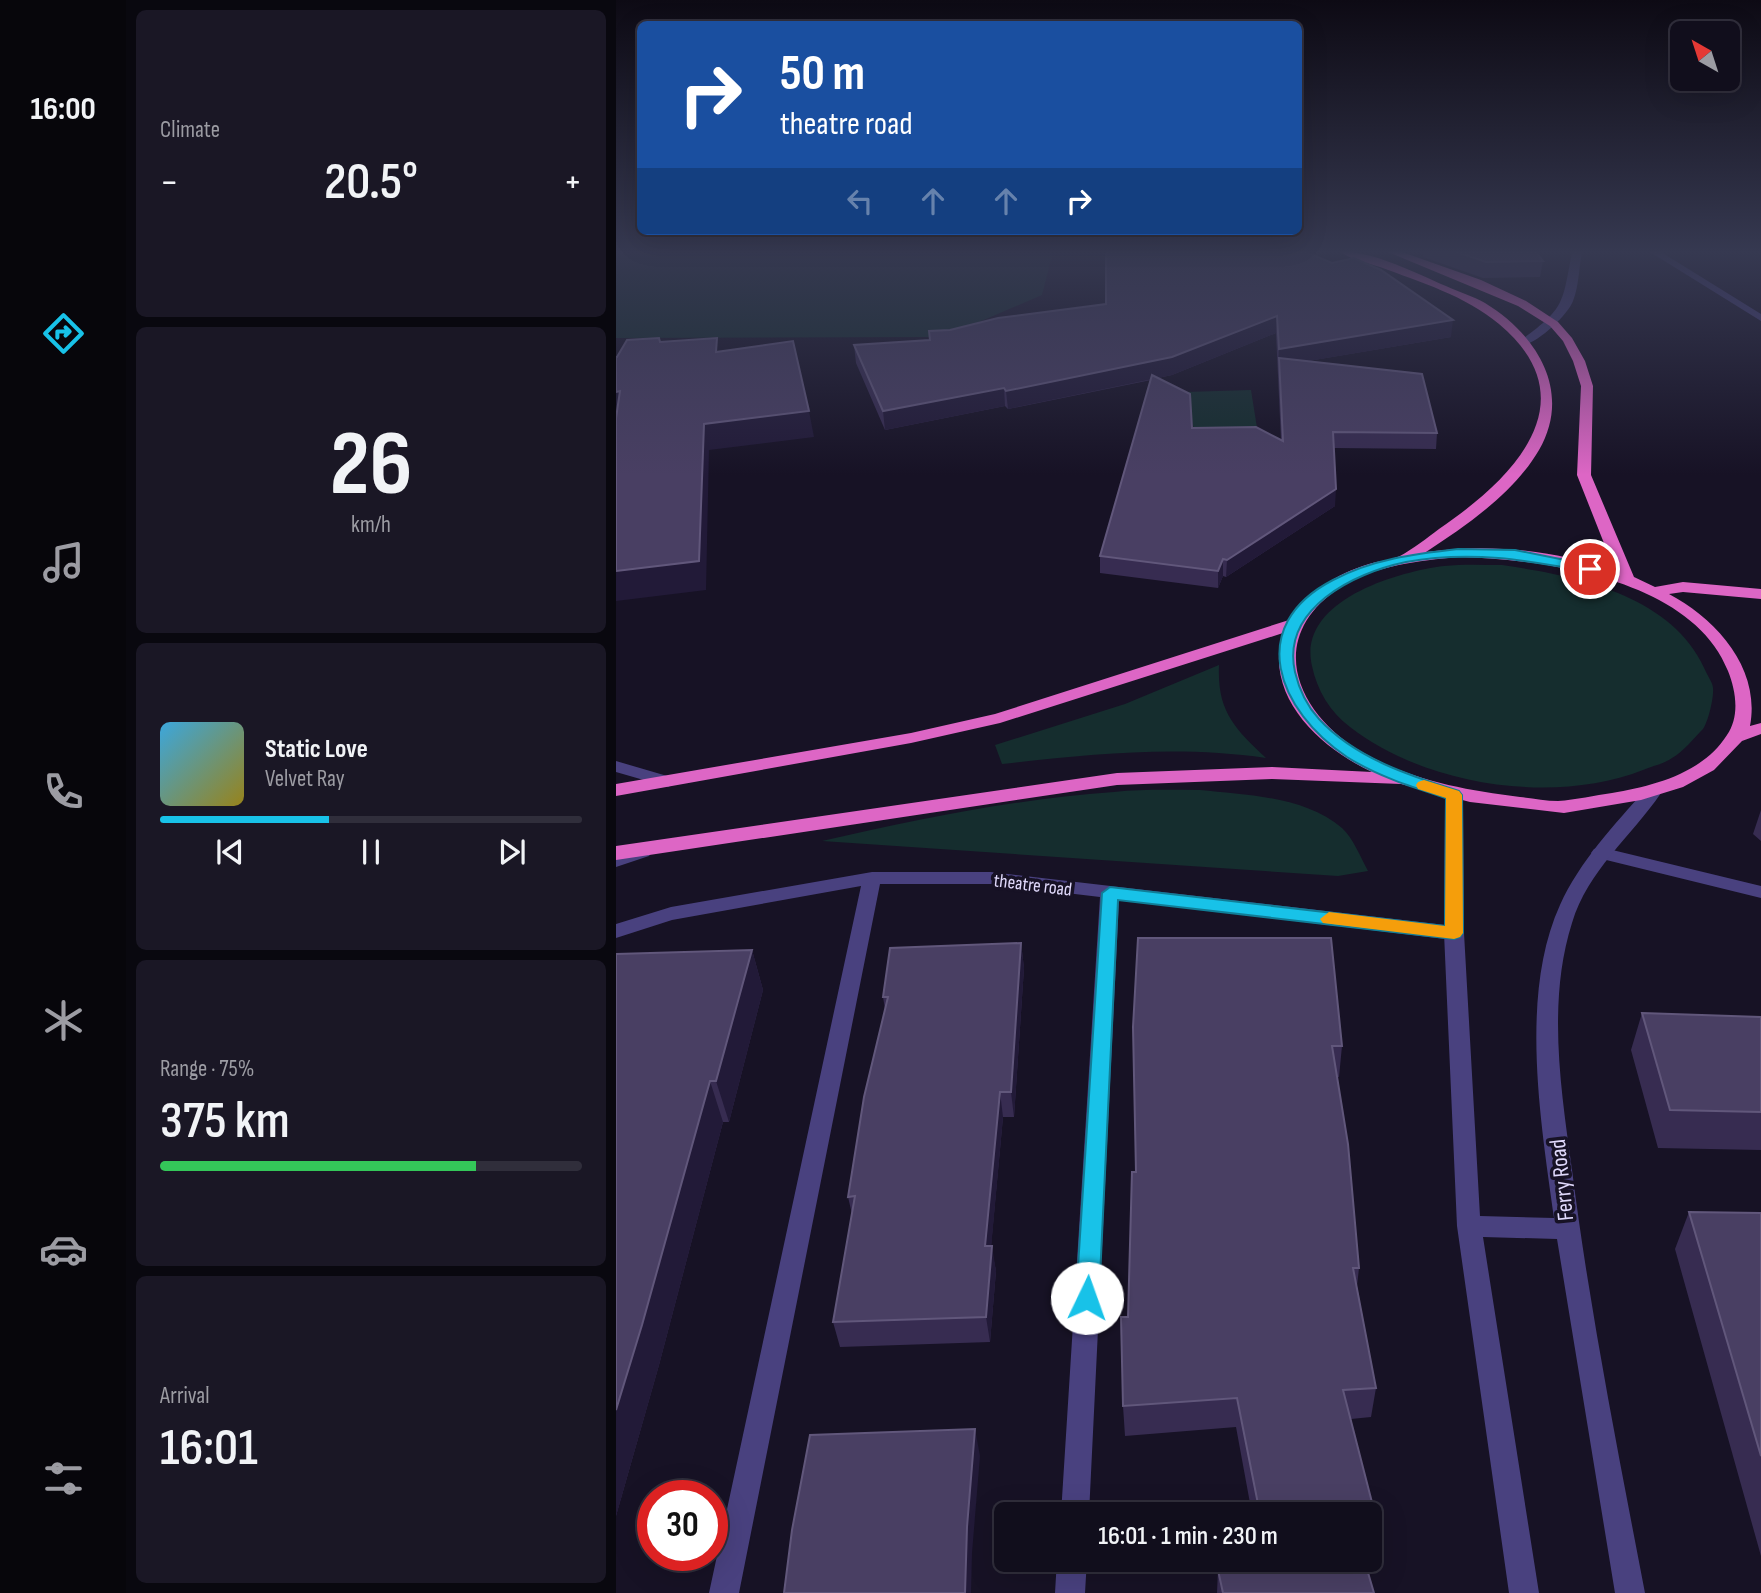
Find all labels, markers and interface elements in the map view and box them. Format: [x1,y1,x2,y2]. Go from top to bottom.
north arrow [1670,21,1740,91]
map controls [1670,21,1740,91]
text: 50 m [780,45,865,104]
icon: right [665,49,756,140]
text: 16:00 [30,90,96,129]
text: theatre road [780,105,913,144]
text: Climate [160,116,220,144]
text: 20.5° [324,151,418,214]
text: − [160,160,179,205]
text: + [563,160,582,205]
icon: left [841,182,879,220]
icon: ahead [914,182,952,220]
icon: ahead [987,182,1025,220]
icon: right [1060,182,1098,220]
icon: directions [39,309,88,358]
text: 26 [330,411,412,520]
text: km/h [351,511,391,539]
icon: music [39,538,88,587]
pin [1560,539,1620,599]
icon: arrive [1571,550,1609,588]
text: Static Love [265,734,368,765]
text: Velvet Ray [265,765,345,793]
icon: phone [39,767,88,816]
icon: previous [211,833,249,871]
icon: pause [352,833,390,871]
icon: next [493,833,531,871]
street label: theatre road [992,869,1073,902]
icon: climate [39,996,88,1045]
text: Range · 75% [160,1055,254,1083]
text: 375 km [160,1090,290,1153]
street label: Ferry Road [1544,1138,1580,1222]
icon: car [39,1225,88,1274]
position arrow [1050,1261,1124,1335]
text: Arrival [160,1382,209,1410]
text: 16:01 [160,1417,258,1480]
icon: filters [39,1454,88,1503]
speed limit sign: 30 [637,1480,728,1571]
text: 16:01 · 1 min · 230 m [1098,1521,1278,1552]

